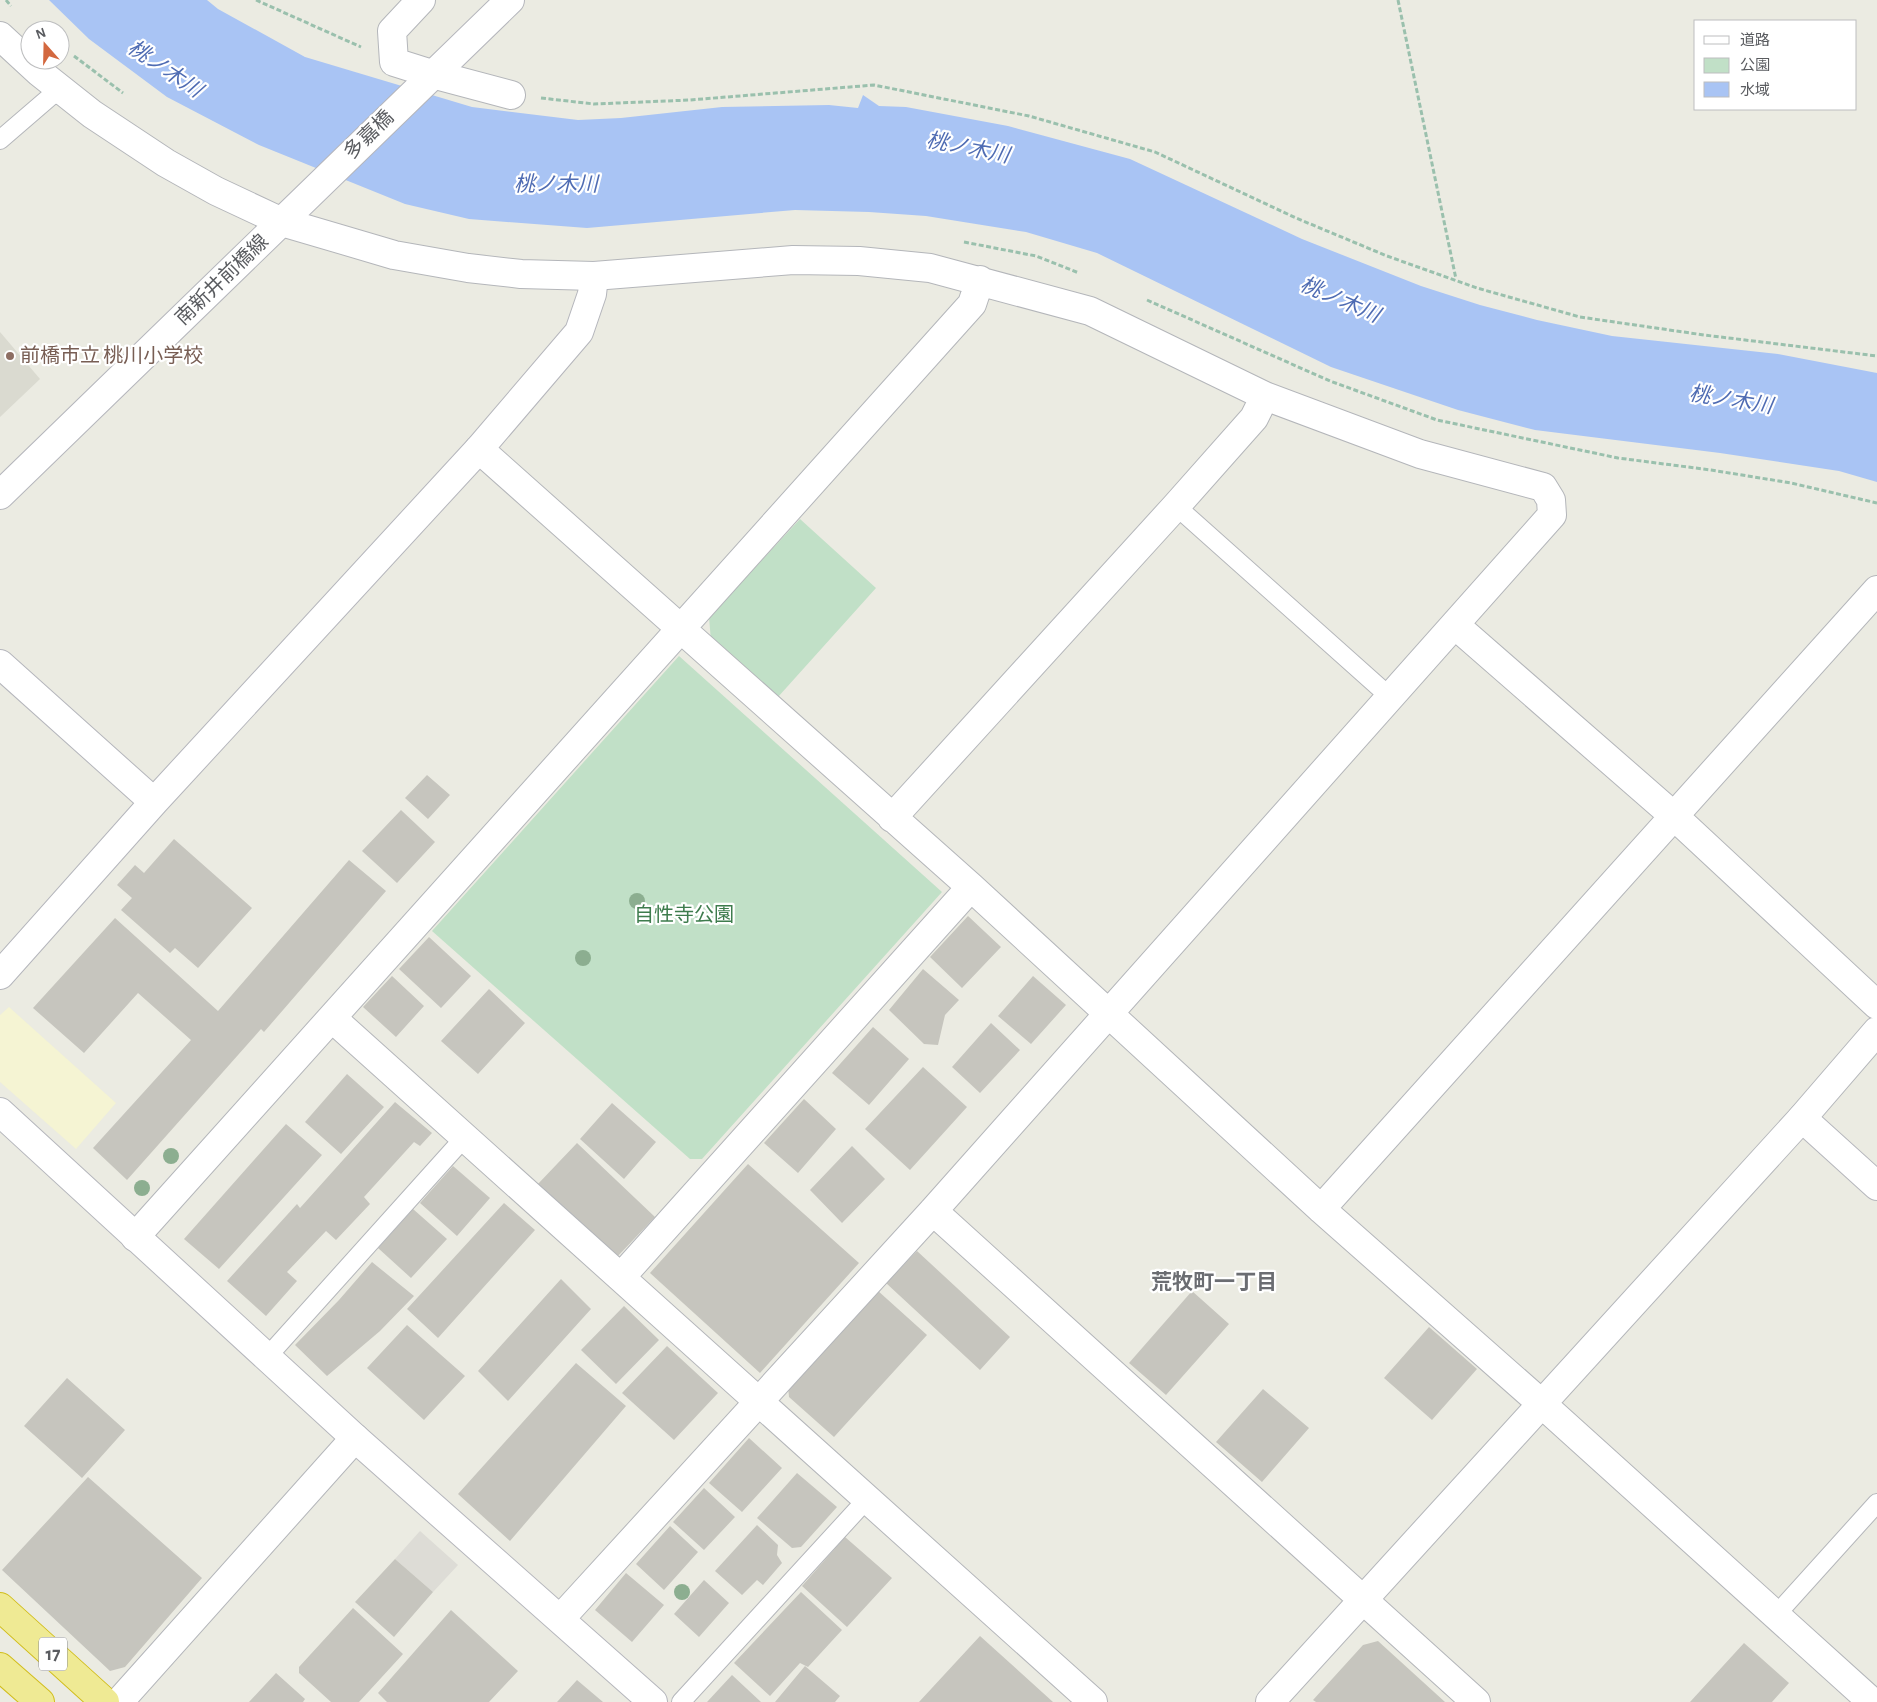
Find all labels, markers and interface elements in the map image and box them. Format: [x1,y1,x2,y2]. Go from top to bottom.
north arrow [20,20,70,70]
legend [1694,20,1857,110]
text: N [34,25,48,42]
text: 道路 [1740,32,1770,48]
water label: 桃ノ木川 [124,36,208,102]
text: 公園 [1740,57,1770,73]
text: 水域 [1740,82,1770,98]
street label: 多嘉橋 [340,106,398,163]
water label: 桃ノ木川 [925,129,1013,167]
water label: 桃ノ木川 [514,173,600,195]
street label: 南新井前橋線 [171,230,272,329]
water label: 桃ノ木川 [1297,273,1385,327]
place label: 前橋市立 桃川小学校 [20,345,203,366]
marker: 前橋市立 桃川小学校 [4,350,16,362]
water label: 桃ノ木川 [1688,382,1776,417]
park label: 自性寺公園 [634,904,734,925]
district label: 荒牧町一丁目 [1151,1270,1277,1293]
road number: 17 [39,1638,67,1670]

